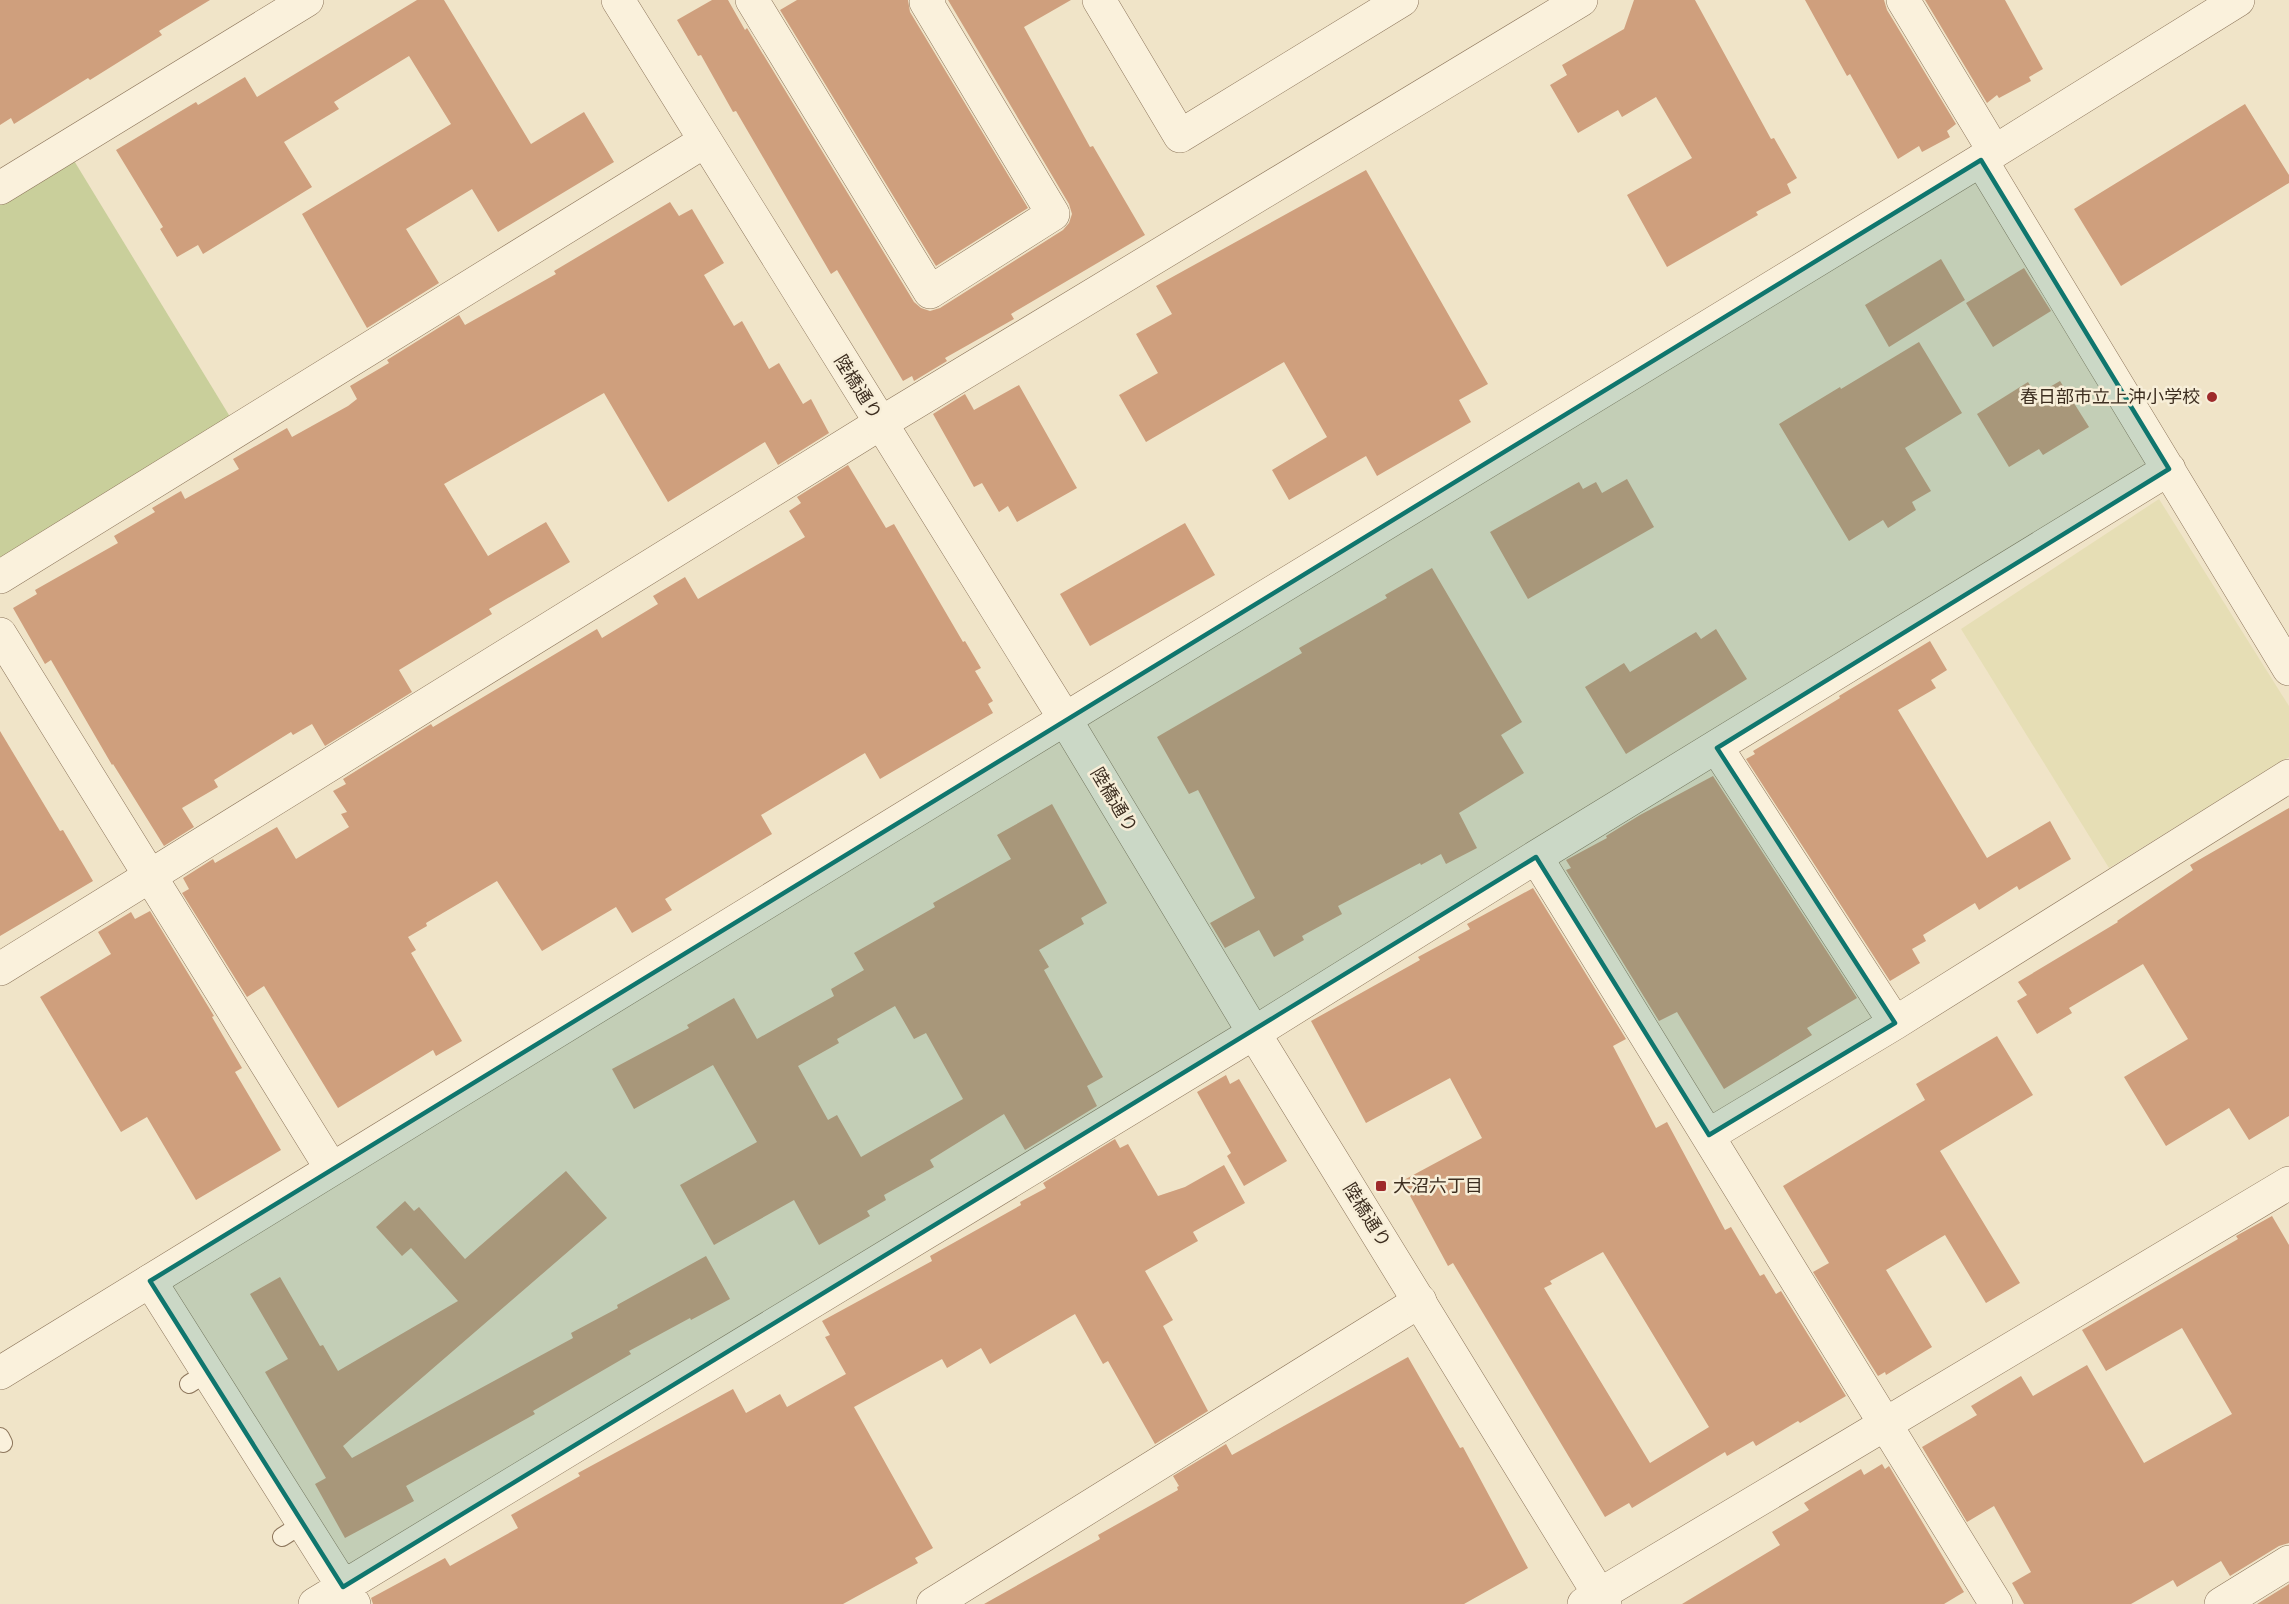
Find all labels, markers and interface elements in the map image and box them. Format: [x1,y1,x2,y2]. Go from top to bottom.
street label: 陸橋通り [830,351,886,423]
place label: 春日部市立上沖小学校 [2020,387,2200,407]
marker: 春日部市立上沖小学校 [2205,390,2219,404]
street label: 陸橋通り [1087,764,1141,836]
place label: 大沼六丁目 [1393,1176,1483,1196]
street label: 陸橋通り [1339,1179,1395,1251]
marker: 大沼六丁目 [1374,1179,1388,1193]

